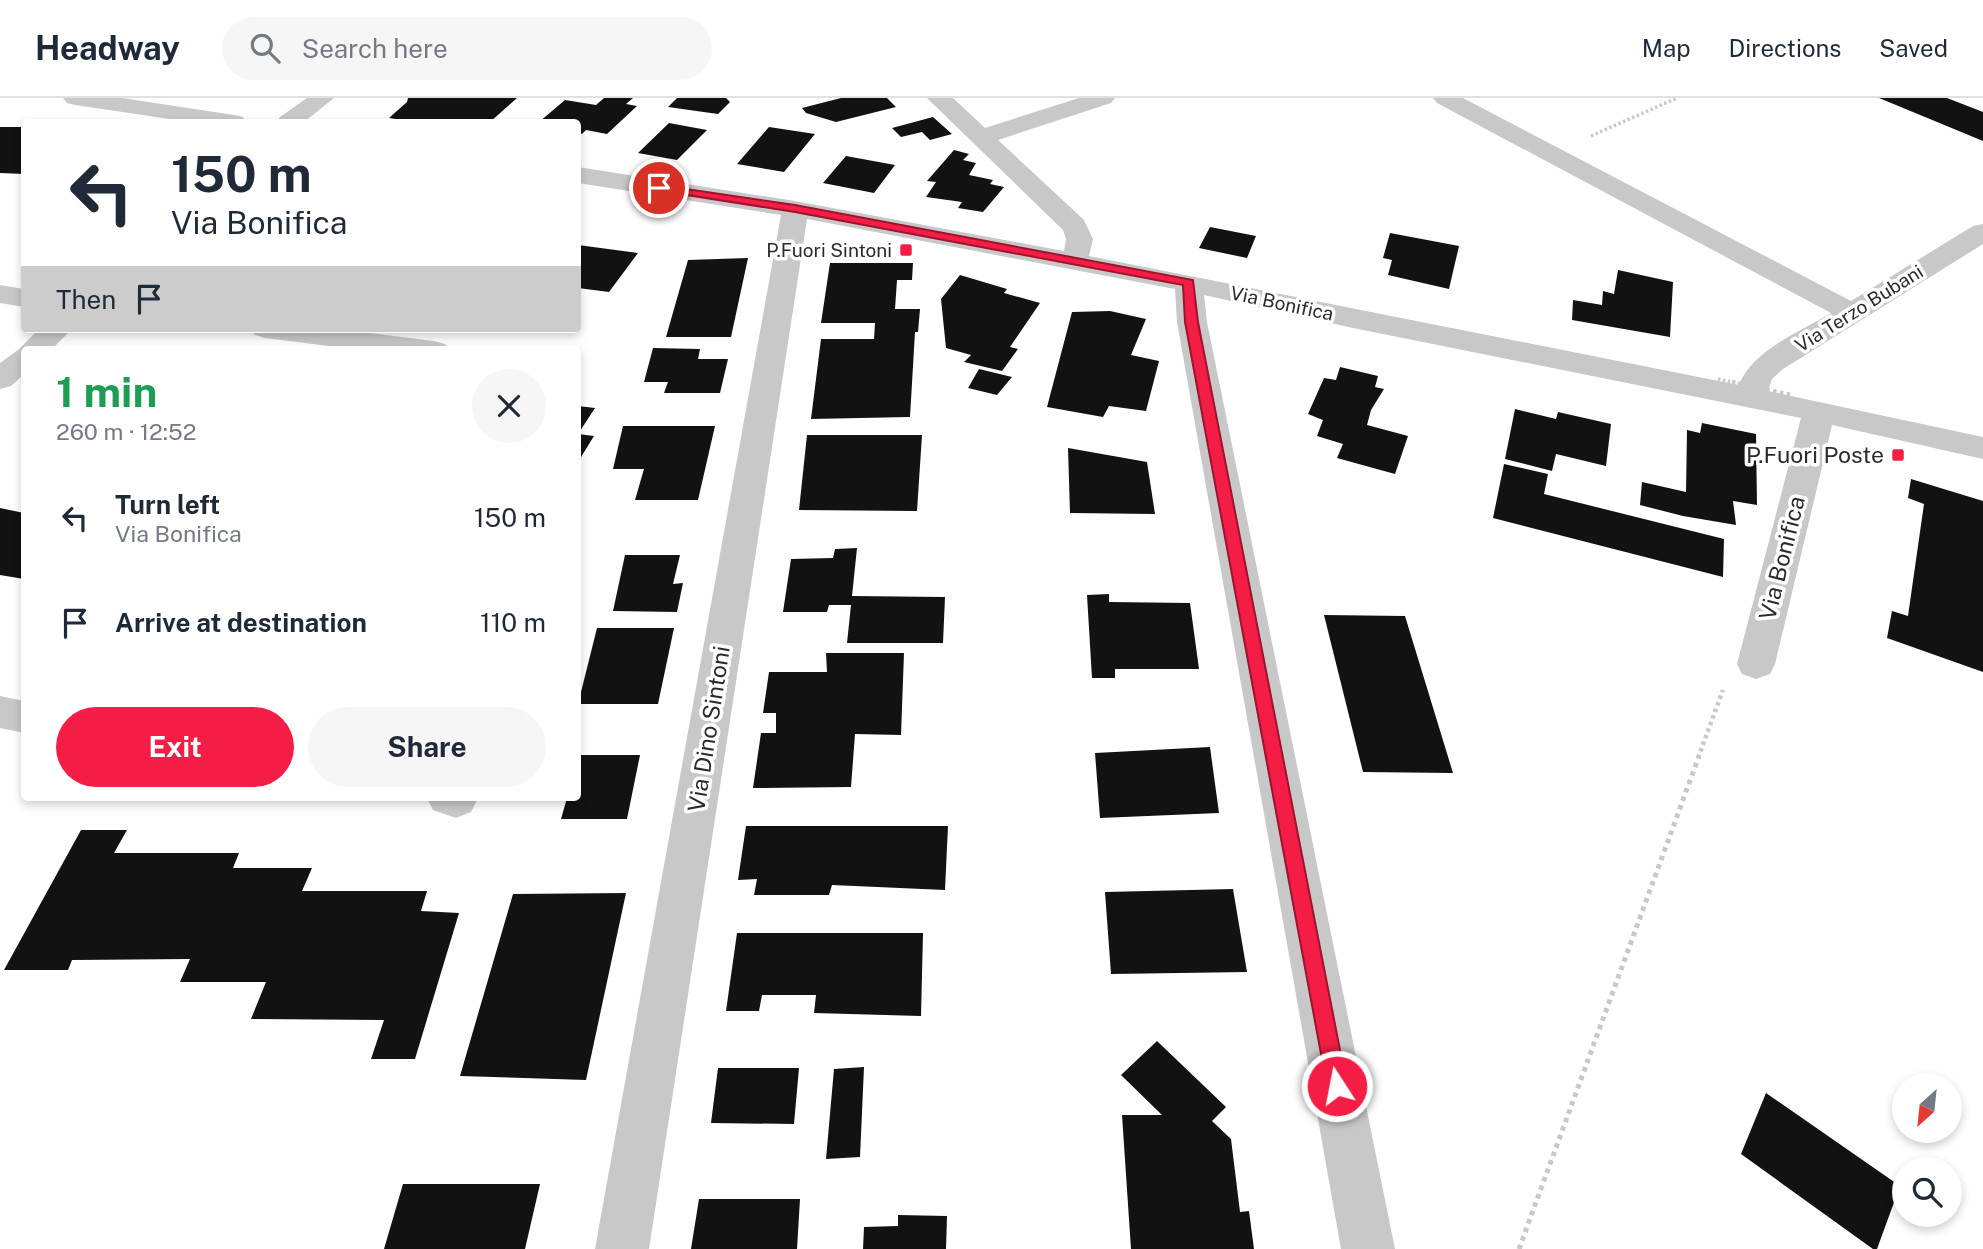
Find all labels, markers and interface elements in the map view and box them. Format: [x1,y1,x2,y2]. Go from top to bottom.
search box [222,17,712,80]
text: Headway [35,29,180,67]
icon: search [246,29,284,67]
text: Search here [302,33,448,64]
text: Map [1642,34,1691,62]
text: Directions [1729,34,1841,62]
text: Saved [1879,34,1948,62]
text: 150 m [171,145,312,203]
icon: left [56,147,147,238]
pin [629,158,689,218]
icon: arrive [640,169,678,207]
text: Via Bonifica [171,204,347,241]
place label: P.Fuori Sintoni [766,239,892,261]
marker: P.Fuori Sintoni [898,242,914,258]
street label: Via Terzo Bubani [1791,260,1927,356]
icon: arrive [130,280,168,318]
street label: Via Bonifica [1228,281,1336,325]
text: Then [56,284,116,315]
text: 1 min [56,367,157,416]
button: close [472,369,546,443]
text: 260 m · 12:52 [56,418,196,445]
place label: P.Fuori Poste [1746,441,1884,468]
marker: P.Fuori Poste [1890,447,1906,463]
text: Turn left [115,489,220,520]
street label: Via Bonifica [1753,493,1810,623]
icon: left [56,499,94,537]
text: 150 m [474,502,546,533]
text: Via Bonifica [115,520,242,547]
icon: arrive [56,604,94,642]
text: Arrive at destination [115,607,367,638]
text: 110 m [480,607,546,638]
street label: Via Dino Sintoni [682,644,735,814]
button: Exit [56,707,294,787]
button: Share [308,707,546,787]
position arrow [1300,1049,1374,1123]
north arrow [1892,1073,1962,1143]
map controls [1892,1073,1962,1227]
button: search [1892,1157,1962,1227]

